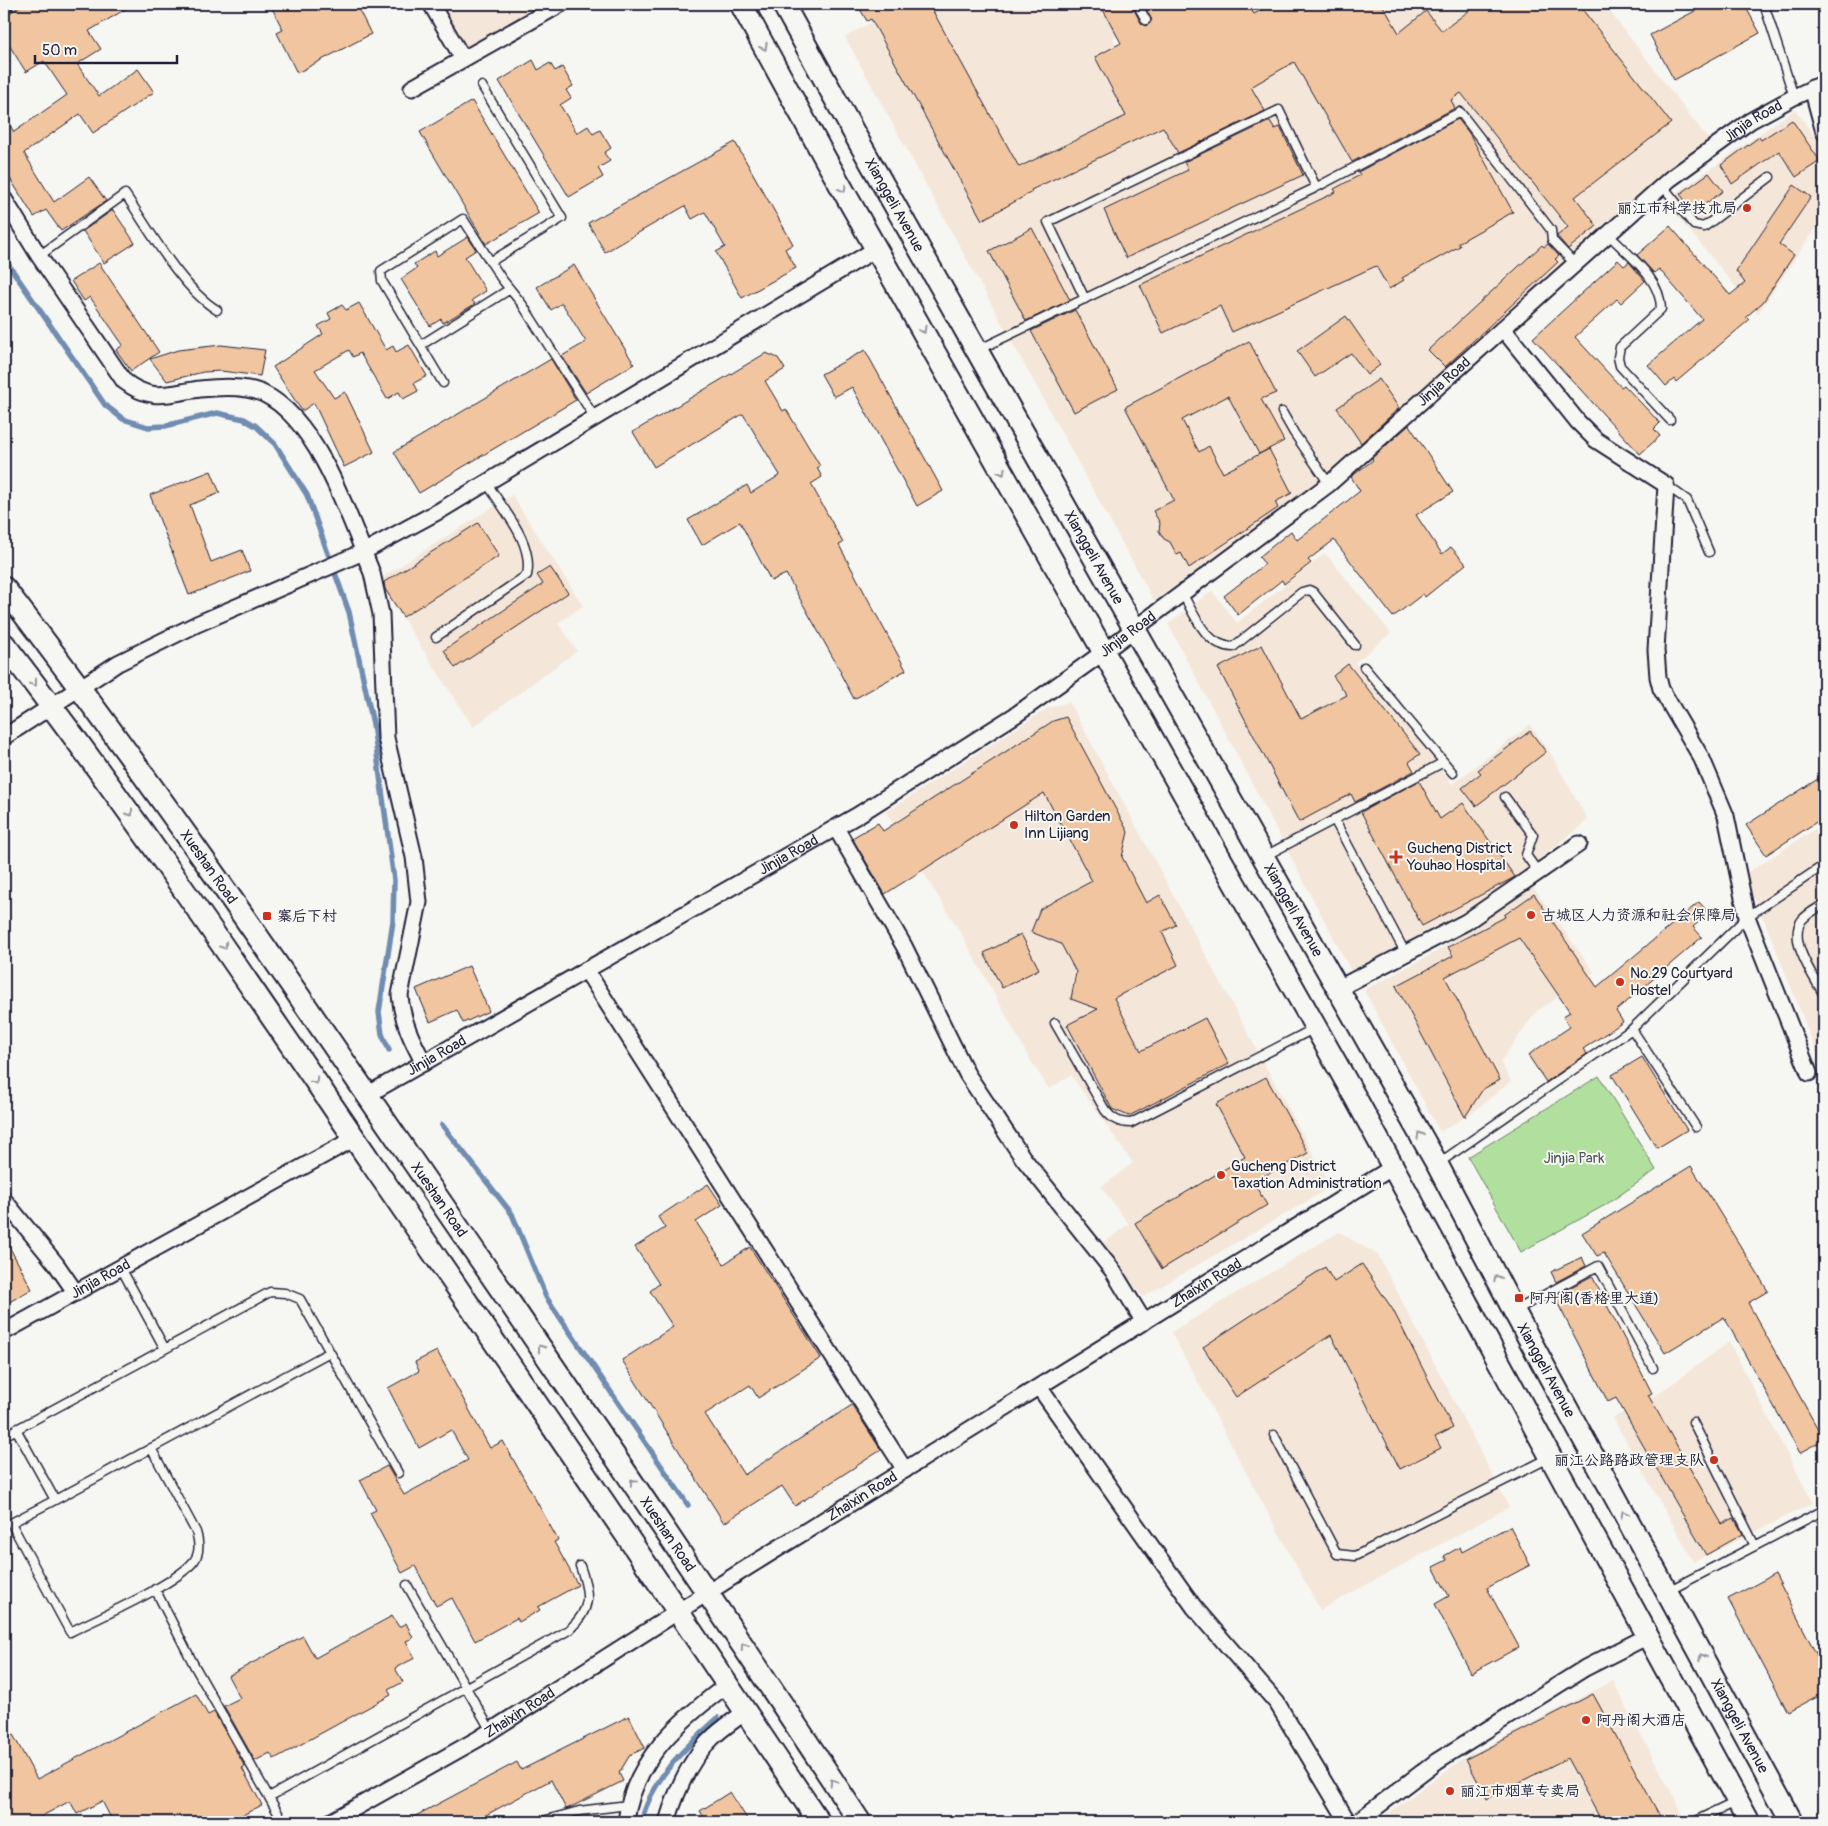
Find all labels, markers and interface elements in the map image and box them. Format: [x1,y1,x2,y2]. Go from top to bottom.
scale bar [35,32,178,64]
text: 50 m [42,41,77,60]
one-way arrow [758,41,768,50]
street label: Jinjia Road [1720,96,1786,147]
street label: Xianggeli Avenue [861,155,929,256]
one-way arrow [836,183,846,192]
place label: 丽江市科学技术局 [1617,199,1737,218]
marker: 丽江市科学技术局 [1741,202,1753,214]
one-way arrow [916,325,926,334]
street label: Jinjia Road [1413,353,1474,410]
one-way arrow [996,466,1006,475]
street label: Xianggeli Avenue [1060,507,1128,608]
street label: Jinjia Road [1095,607,1160,661]
one-way arrow [28,677,36,686]
place label: Hilton Garden Inn Lijiang [1024,807,1111,843]
one-way arrow [124,808,133,817]
marker: Hilton Garden Inn Lijiang [1008,819,1020,831]
street label: Xueshan Road [176,826,242,908]
street label: Jinjia Road [755,830,822,879]
place label: Gucheng District Youhao Hospital [1406,839,1513,875]
marker: Gucheng District Youhao Hospital [1389,850,1403,864]
street label: Xianggeli Avenue [1259,860,1328,961]
place label: 古城区人力资源和社会保障局 [1541,906,1736,925]
place label: 寨后下村 [277,907,337,926]
marker: 古城区人力资源和社会保障局 [1525,909,1537,921]
marker: 寨后下村 [261,910,273,922]
one-way arrow [218,941,227,950]
place label: No.29 Courtyard Hostel [1630,964,1733,1000]
marker: No.29 Courtyard Hostel [1614,976,1626,988]
street label: Jinjia Road [403,1031,470,1080]
one-way arrow [309,1075,318,1084]
one-way arrow [1417,1132,1427,1141]
park label: Jinjia Park [1544,1149,1605,1168]
place label: Gucheng District Taxation Administration [1231,1157,1382,1193]
street label: Xueshan Road [407,1159,472,1241]
marker: Gucheng District Taxation Administration [1215,1169,1227,1181]
street label: Zhaixin Road [1167,1254,1245,1312]
street label: Jinjia Road [67,1255,134,1303]
one-way arrow [1493,1275,1503,1284]
place label: 阿丹阁(香格里大道) [1529,1289,1659,1308]
marker: 阿丹阁(香格里大道) [1513,1292,1525,1304]
street label: Xianggeli Avenue [1513,1320,1580,1421]
one-way arrow [538,1345,547,1354]
place label: 丽江公路路政管理支队 [1554,1451,1704,1470]
marker: 丽江公路路政管理支队 [1708,1454,1720,1466]
street label: Zhaixin Road [823,1467,901,1525]
one-way arrow [630,1478,639,1488]
street label: Xueshan Road [636,1493,700,1575]
one-way arrow [1620,1510,1630,1519]
one-way arrow [740,1642,750,1651]
one-way arrow [1698,1653,1708,1662]
street label: Xianggeli Avenue [1706,1676,1773,1777]
street label: Zhaixin Road [481,1683,558,1742]
place label: 阿丹阁大酒店 [1596,1711,1686,1730]
marker: 阿丹阁大酒店 [1580,1714,1592,1726]
one-way arrow [830,1778,839,1787]
place label: 丽江市烟草专卖局 [1460,1782,1580,1801]
marker: 丽江市烟草专卖局 [1444,1785,1456,1797]

